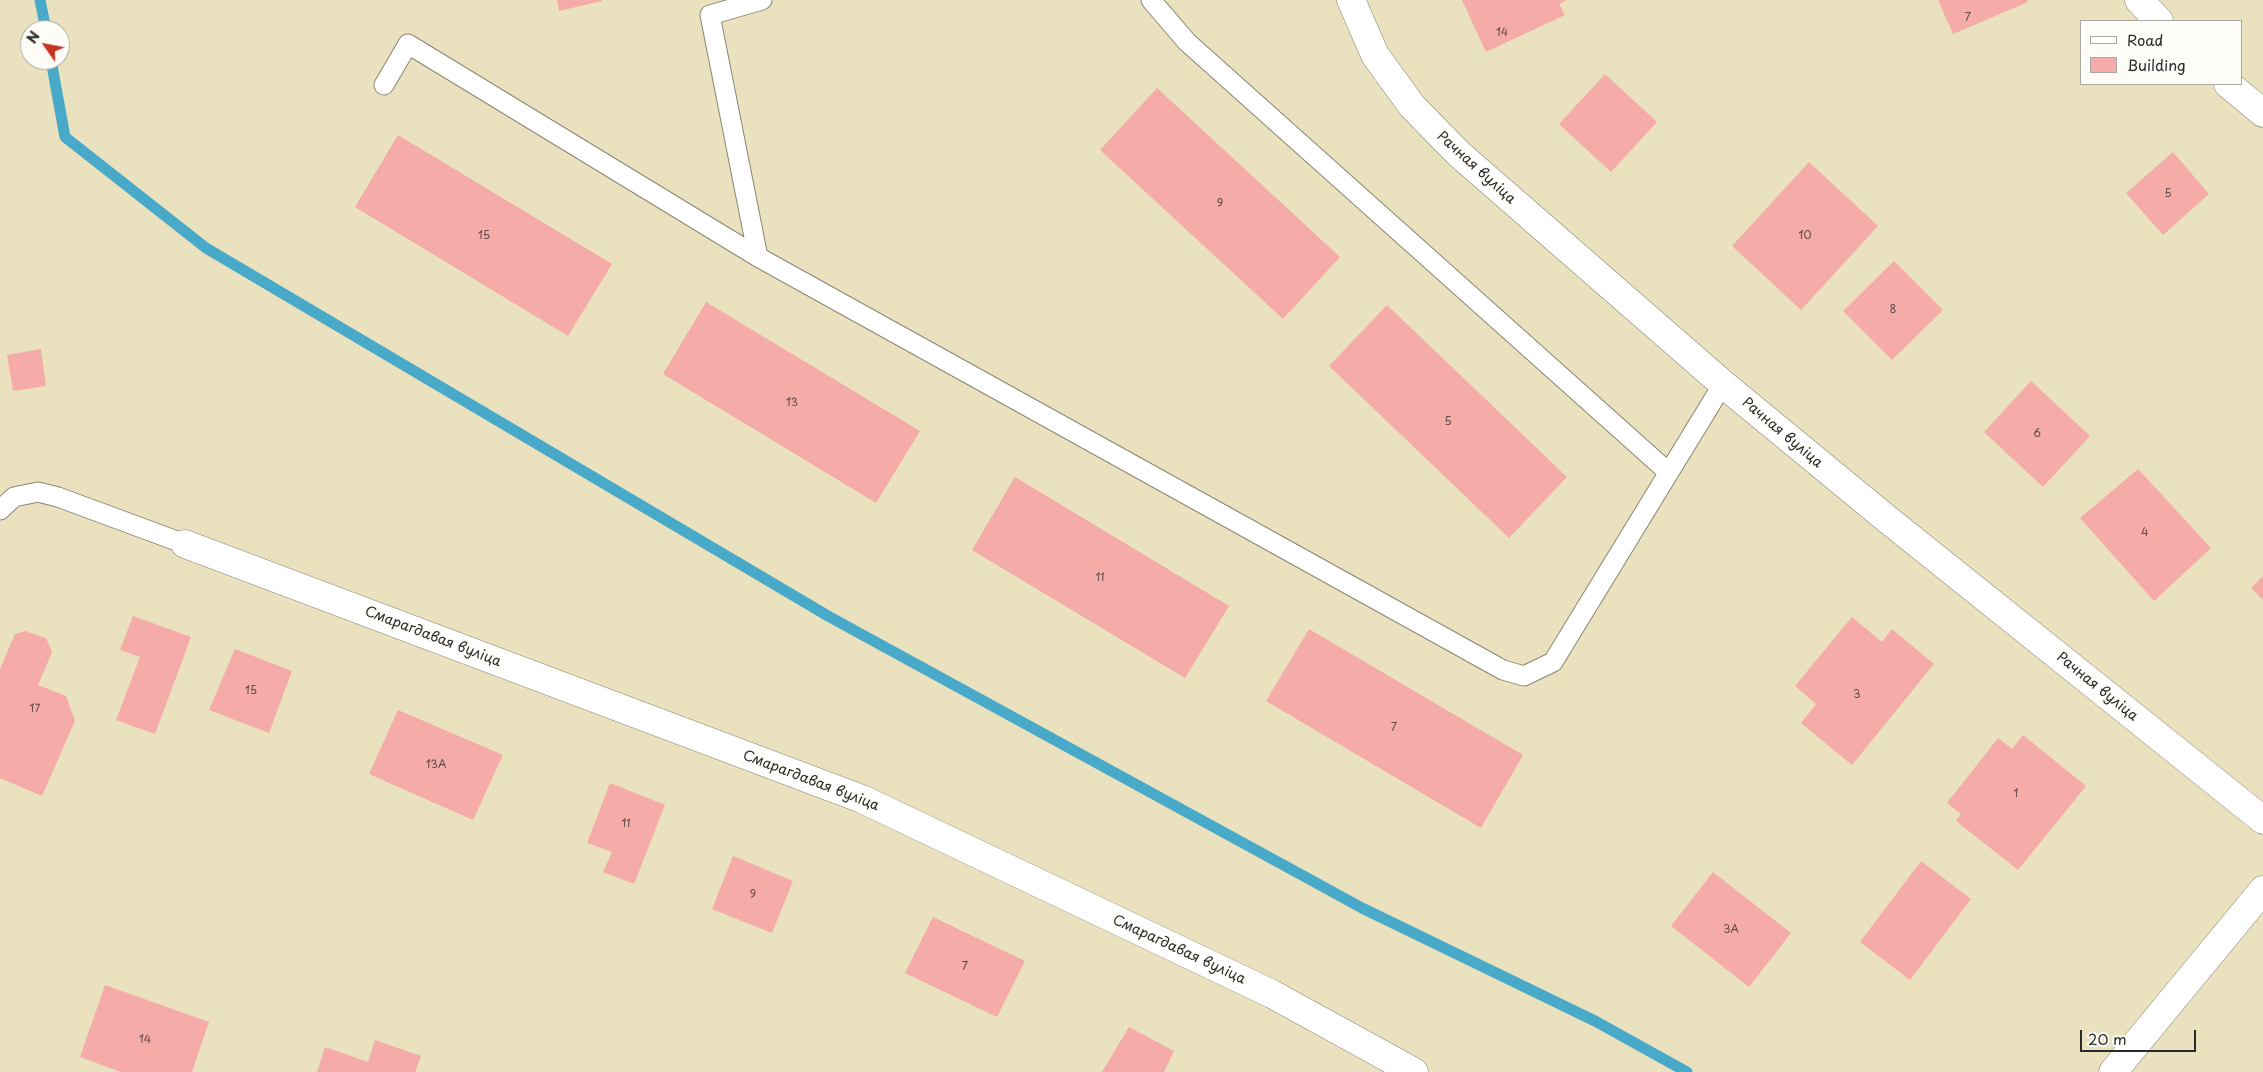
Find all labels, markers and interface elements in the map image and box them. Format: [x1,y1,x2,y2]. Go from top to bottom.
house number: 7 [1965,11,1971,25]
north arrow [20,20,70,70]
legend [2080,20,2243,85]
house number: 14 [1496,26,1508,40]
text: N [21,27,45,47]
text: Road [2127,28,2163,51]
text: Building [2127,53,2186,76]
street label: Рачная вуліца [1433,128,1519,208]
house number: 5 [2164,187,2172,201]
house number: 9 [1217,197,1223,211]
house number: 15 [478,229,490,243]
house number: 10 [1799,229,1811,243]
house number: 8 [1890,303,1896,317]
street label: Рачная вуліца [1738,394,1826,472]
house number: 13 [786,396,798,410]
house number: 5 [1444,415,1452,429]
house number: 6 [2033,427,2041,441]
house number: 4 [2141,526,2149,540]
house number: 11 [1095,571,1105,585]
street label: Смарагдавая вуліца [362,603,504,671]
street label: Рачная вуліца [2053,649,2141,725]
house number: 15 [245,684,257,698]
house number: 3 [1853,688,1861,702]
house number: 17 [30,702,40,716]
house number: 7 [1391,721,1397,735]
street label: Смарагдавая вуліца [740,747,882,815]
house number: 13А [426,758,446,772]
house number: 1 [2014,787,2018,801]
house number: 11 [621,817,631,831]
house number: 9 [750,888,756,902]
street label: Смарагдавая вуліца [1110,912,1248,988]
house number: 3А [1723,923,1739,937]
house number: 7 [962,960,968,974]
scale bar [2083,1020,2199,1052]
text: 20 m [2088,1027,2127,1050]
house number: 14 [139,1033,151,1047]

